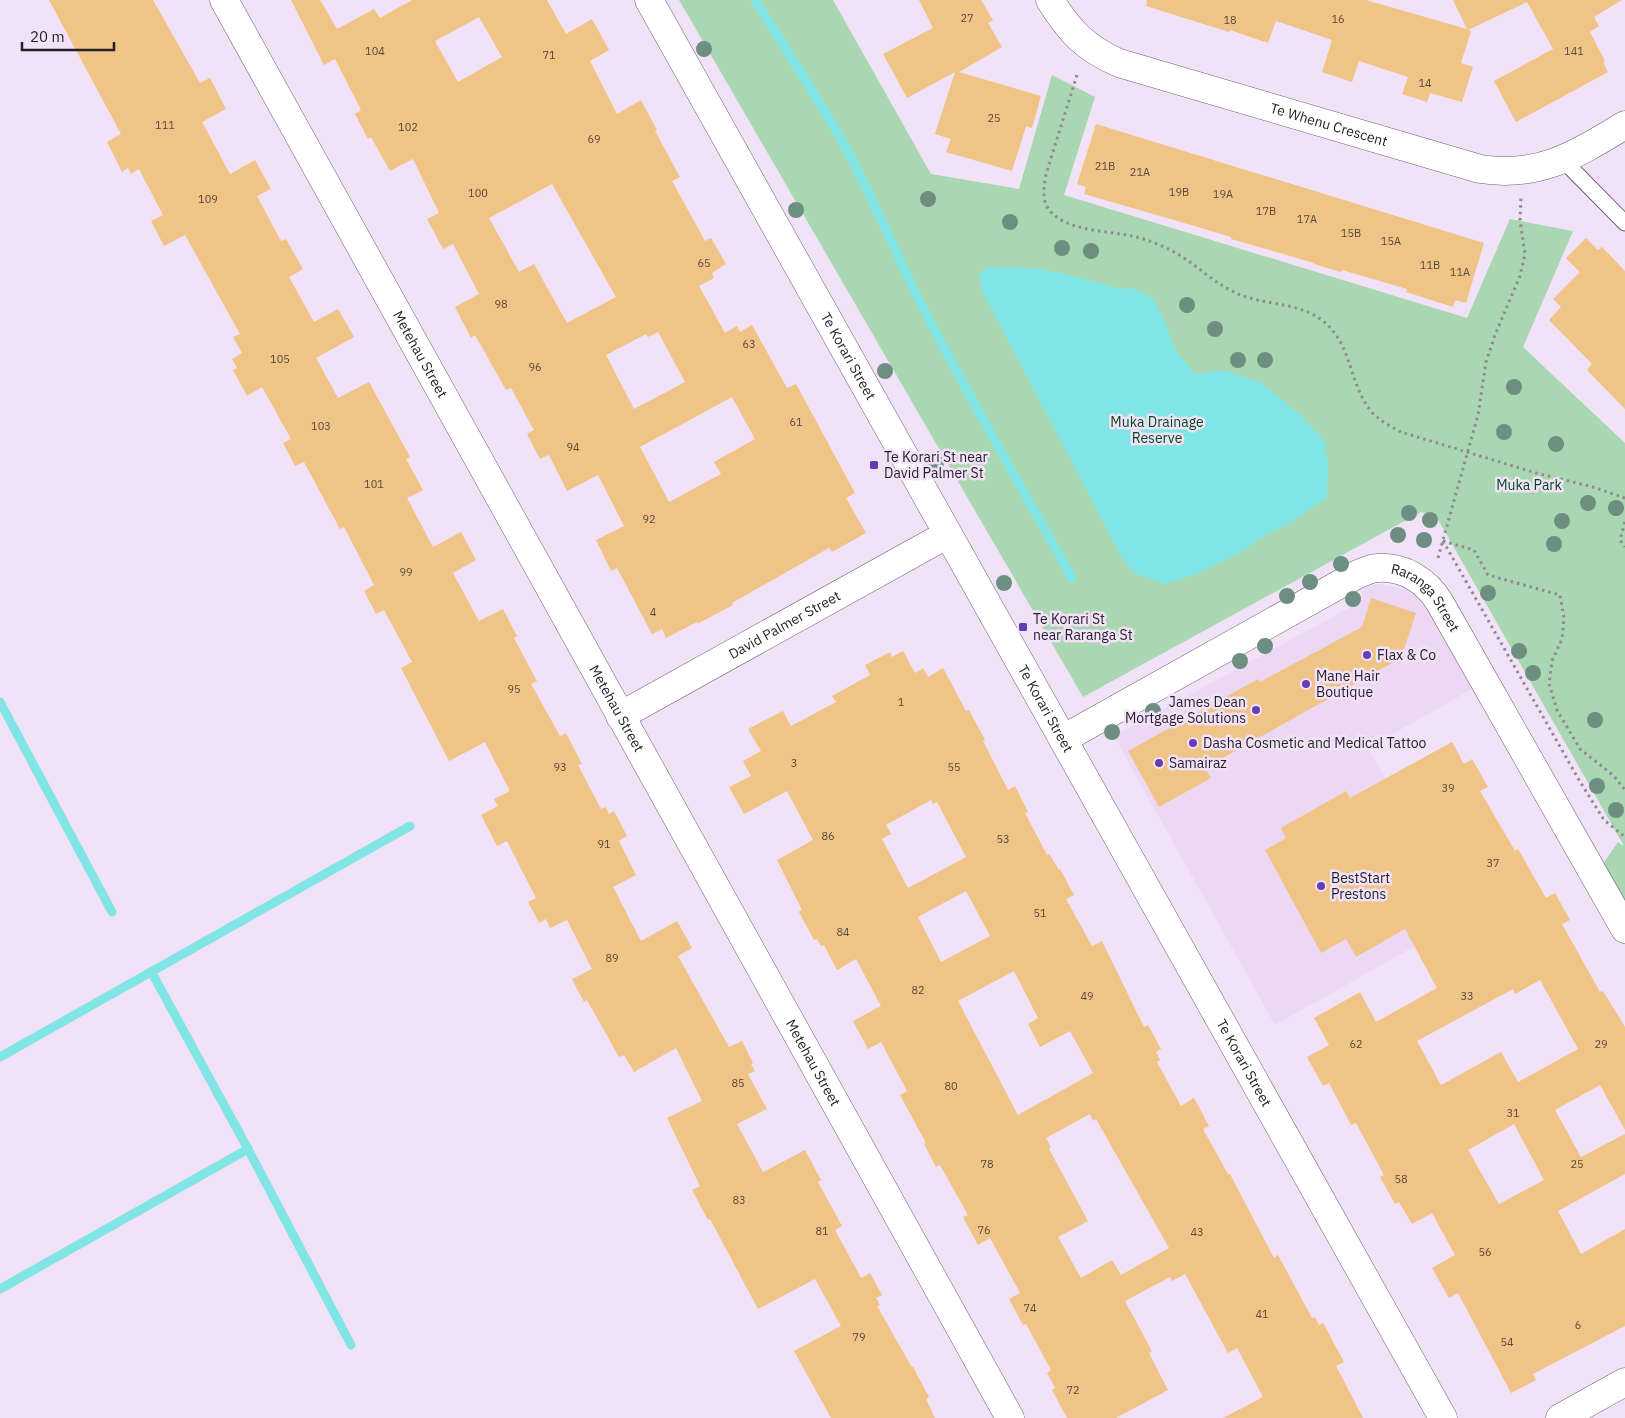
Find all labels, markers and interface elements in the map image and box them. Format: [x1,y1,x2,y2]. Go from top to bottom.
house number: 27 [960,11,974,25]
house number: 16 [1331,12,1345,26]
house number: 18 [1223,13,1237,27]
scale bar [22,20,115,52]
text: 20 m [30,27,65,46]
house number: 104 [365,44,385,58]
house number: 141 [1564,44,1584,58]
house number: 71 [542,48,556,62]
house number: 14 [1418,76,1432,90]
street label: Te Whenu Crescent [1268,99,1390,150]
house number: 25 [987,111,1001,125]
house number: 111 [155,118,175,132]
house number: 102 [398,120,418,134]
house number: 69 [587,132,601,146]
house number: 21B [1095,159,1115,173]
house number: 21A [1130,165,1150,179]
house number: 19B [1169,185,1189,199]
house number: 100 [468,186,488,200]
house number: 19A [1213,187,1233,201]
house number: 109 [198,192,218,206]
house number: 17B [1256,204,1276,218]
house number: 17A [1297,212,1317,226]
house number: 15B [1341,226,1361,240]
house number: 15A [1381,234,1401,248]
house number: 65 [697,256,711,270]
house number: 11B [1420,258,1440,272]
house number: 11A [1450,265,1470,279]
house number: 98 [494,297,508,311]
street label: Metehau Street [389,308,452,401]
street label: Te Korari Street [817,309,880,403]
house number: 63 [742,337,756,351]
house number: 105 [270,352,290,366]
house number: 96 [528,360,542,374]
park label: Muka Drainage Reserve [1110,413,1204,447]
house number: 61 [789,415,803,429]
house number: 103 [311,419,331,433]
house number: 94 [566,440,580,454]
place label: Te Korari St near David Palmer St [884,448,988,482]
marker: Te Korari St near David Palmer St [868,459,880,471]
park label: Muka Park [1496,476,1562,494]
house number: 101 [364,477,384,491]
house number: 92 [642,512,656,526]
street label: Raranga Street [1389,560,1464,635]
house number: 99 [399,565,413,579]
street label: David Palmer Street [725,587,844,663]
house number: 4 [650,605,657,619]
place label: Te Korari St near Raranga St [1033,610,1133,644]
marker: Te Korari St near Raranga St [1017,621,1029,633]
place label: Flax & Co [1377,646,1436,664]
marker: Flax & Co [1361,649,1373,661]
street label: Metehau Street [585,662,648,755]
street label: Te Korari Street [1014,662,1077,755]
place label: Mane Hair Boutique [1316,667,1380,701]
marker: Mane Hair Boutique [1300,678,1312,690]
house number: 95 [507,682,521,696]
place label: James Dean Mortgage Solutions [1125,693,1246,727]
house number: 1 [898,695,905,709]
marker: James Dean Mortgage Solutions [1250,704,1262,716]
place label: Dasha Cosmetic and Medical Tattoo [1203,734,1427,752]
marker: Dasha Cosmetic and Medical Tattoo [1187,737,1199,749]
place label: Samairaz [1169,754,1227,772]
house number: 3 [791,756,797,770]
marker: Samairaz [1153,757,1165,769]
house number: 93 [553,760,567,774]
house number: 55 [947,760,961,774]
house number: 39 [1441,781,1455,795]
house number: 86 [821,829,835,843]
house number: 53 [996,832,1010,846]
house number: 91 [597,837,611,851]
house number: 37 [1486,856,1500,870]
place label: BestStart Prestons [1331,869,1390,903]
marker: BestStart Prestons [1315,880,1327,892]
house number: 51 [1033,906,1047,920]
house number: 84 [836,925,850,939]
house number: 89 [605,951,619,965]
house number: 82 [911,983,925,997]
house number: 49 [1080,989,1094,1003]
house number: 33 [1460,989,1474,1003]
street label: Metehau Street [782,1016,844,1109]
street label: Te Korari Street [1212,1016,1276,1110]
house number: 62 [1349,1037,1363,1051]
house number: 29 [1594,1037,1608,1051]
house number: 85 [731,1076,745,1090]
house number: 80 [944,1079,958,1093]
house number: 31 [1506,1106,1520,1120]
house number: 78 [980,1157,994,1171]
house number: 25 [1570,1157,1584,1171]
house number: 58 [1394,1172,1408,1186]
house number: 83 [732,1193,746,1207]
house number: 76 [977,1223,991,1237]
house number: 81 [815,1224,829,1238]
house number: 43 [1190,1225,1204,1239]
house number: 56 [1478,1245,1492,1259]
house number: 74 [1023,1301,1037,1315]
house number: 41 [1255,1307,1269,1321]
house number: 6 [1575,1318,1581,1332]
house number: 79 [852,1330,866,1344]
house number: 54 [1500,1335,1514,1349]
house number: 72 [1066,1383,1080,1397]

